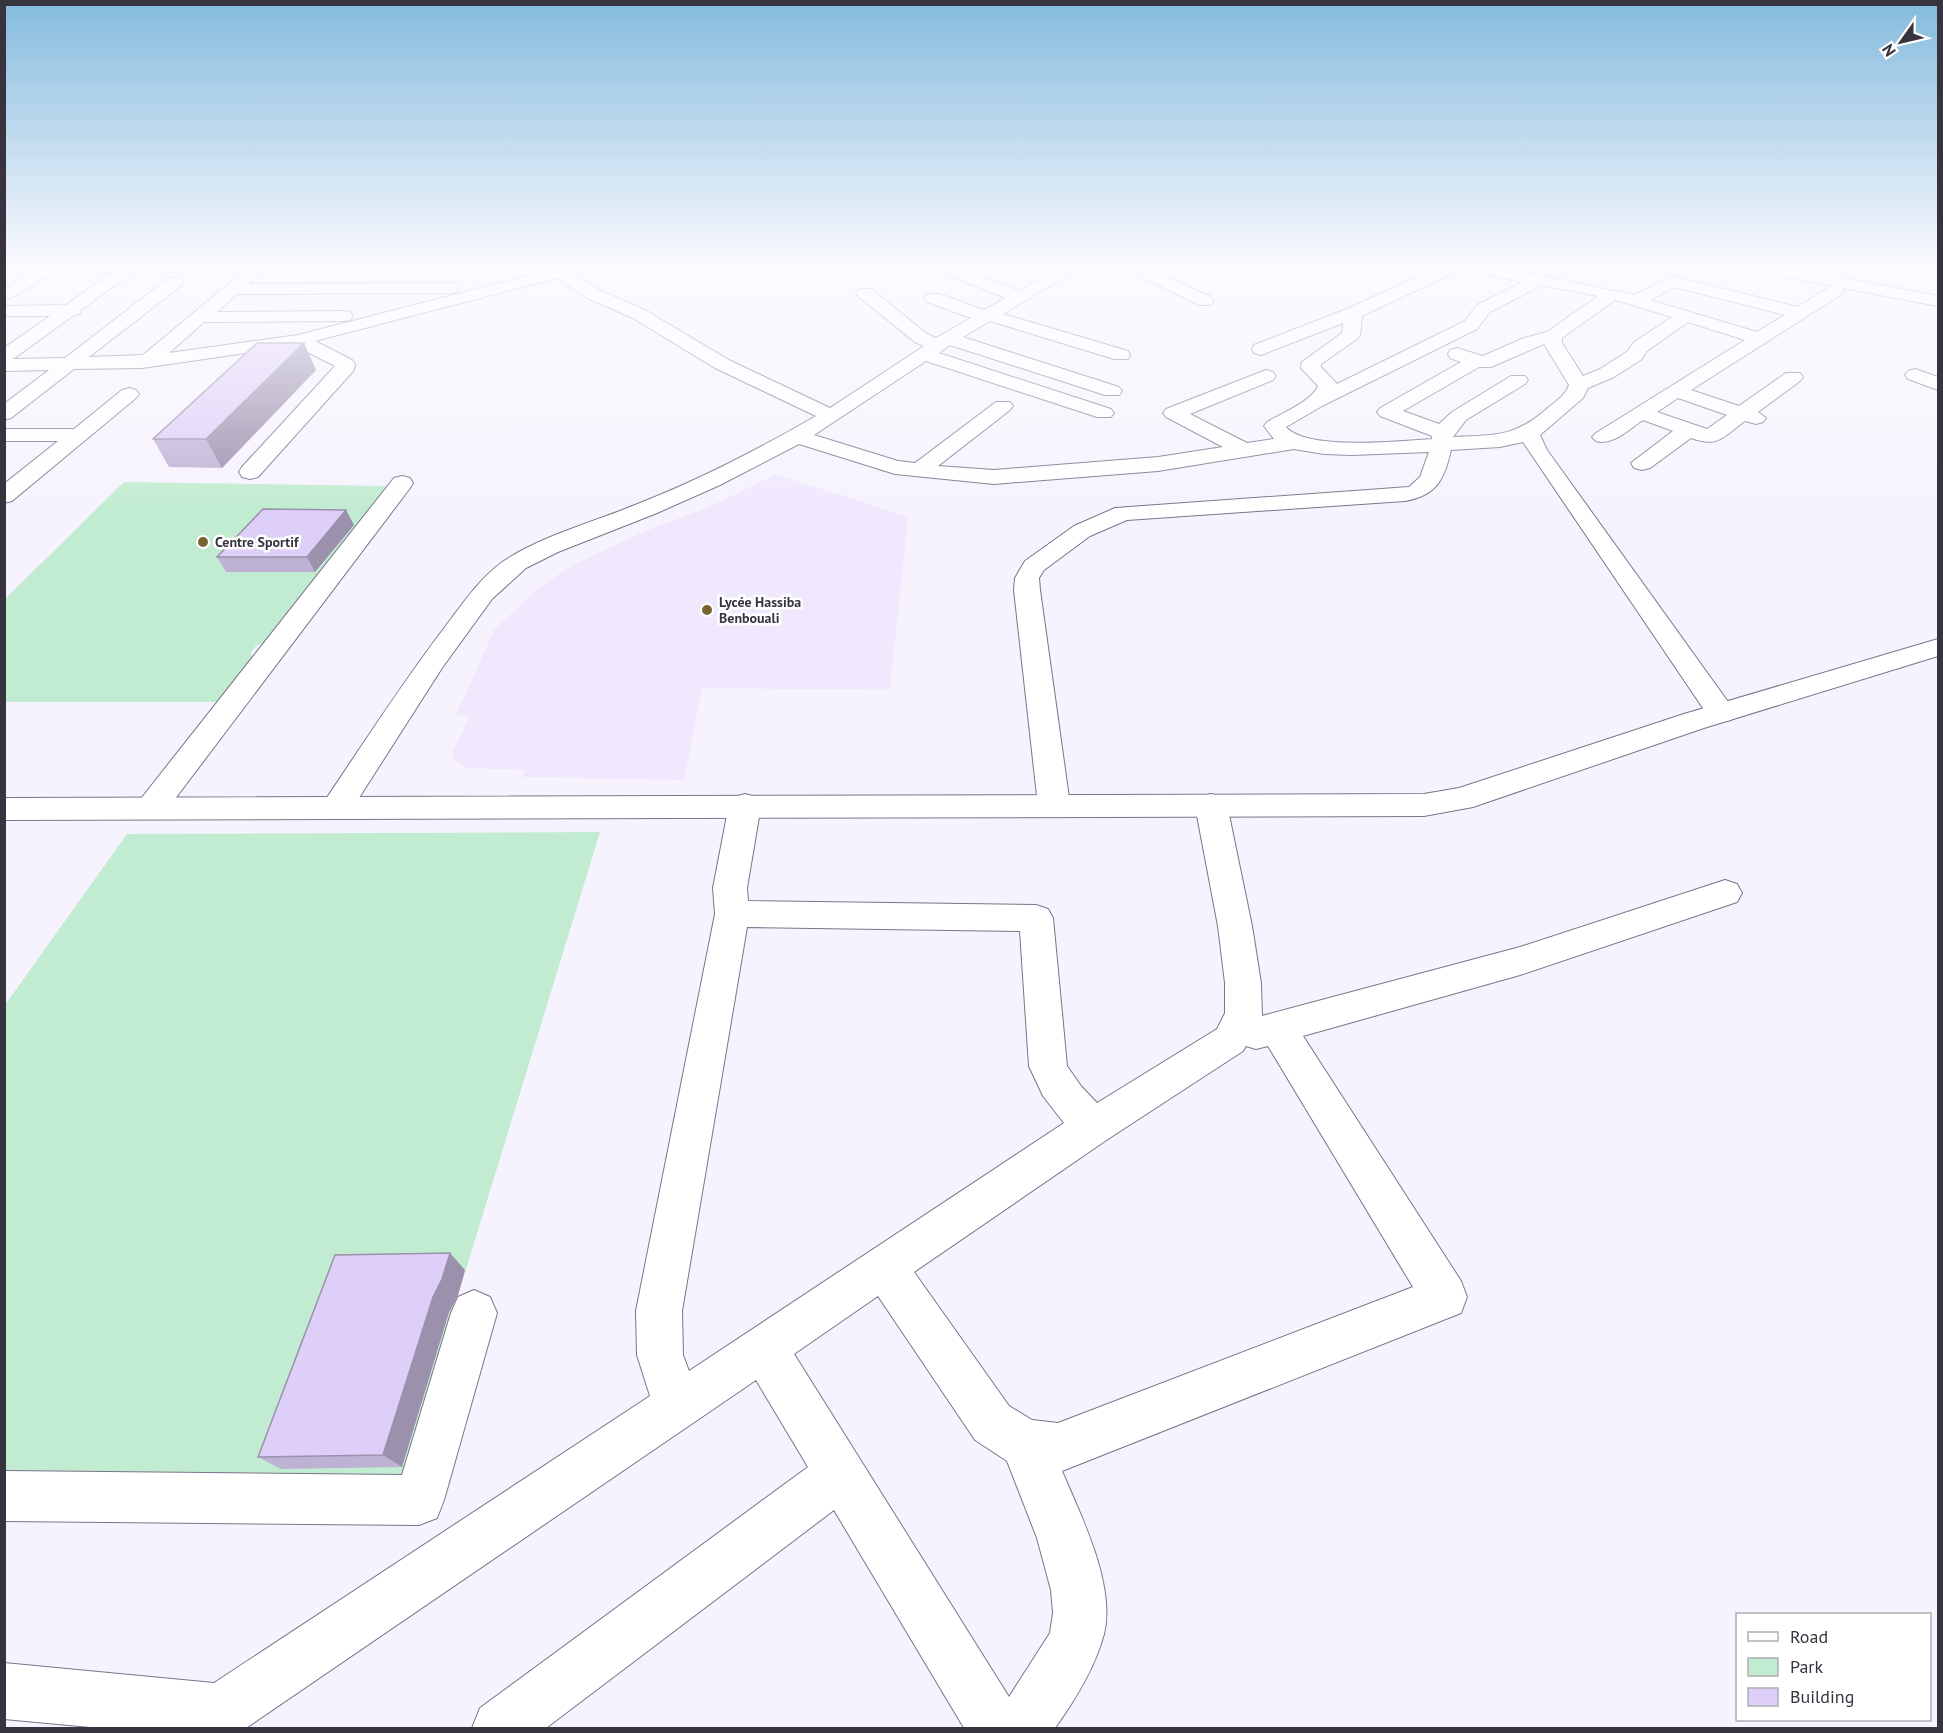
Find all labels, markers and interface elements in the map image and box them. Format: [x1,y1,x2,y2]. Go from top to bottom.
north arrow [1871,12,1931,72]
text: N [1877,40,1900,60]
place label: Centre Sportif [215,533,300,551]
marker: Centre Sportif [196,535,210,549]
place label: Lycée Hassiba Benbouali [719,593,801,627]
marker: Lycée Hassiba Benbouali [700,603,714,617]
legend [1736,1613,1931,1721]
text: Road [1790,1625,1828,1648]
text: Park [1790,1655,1823,1678]
text: Building [1790,1685,1854,1708]

